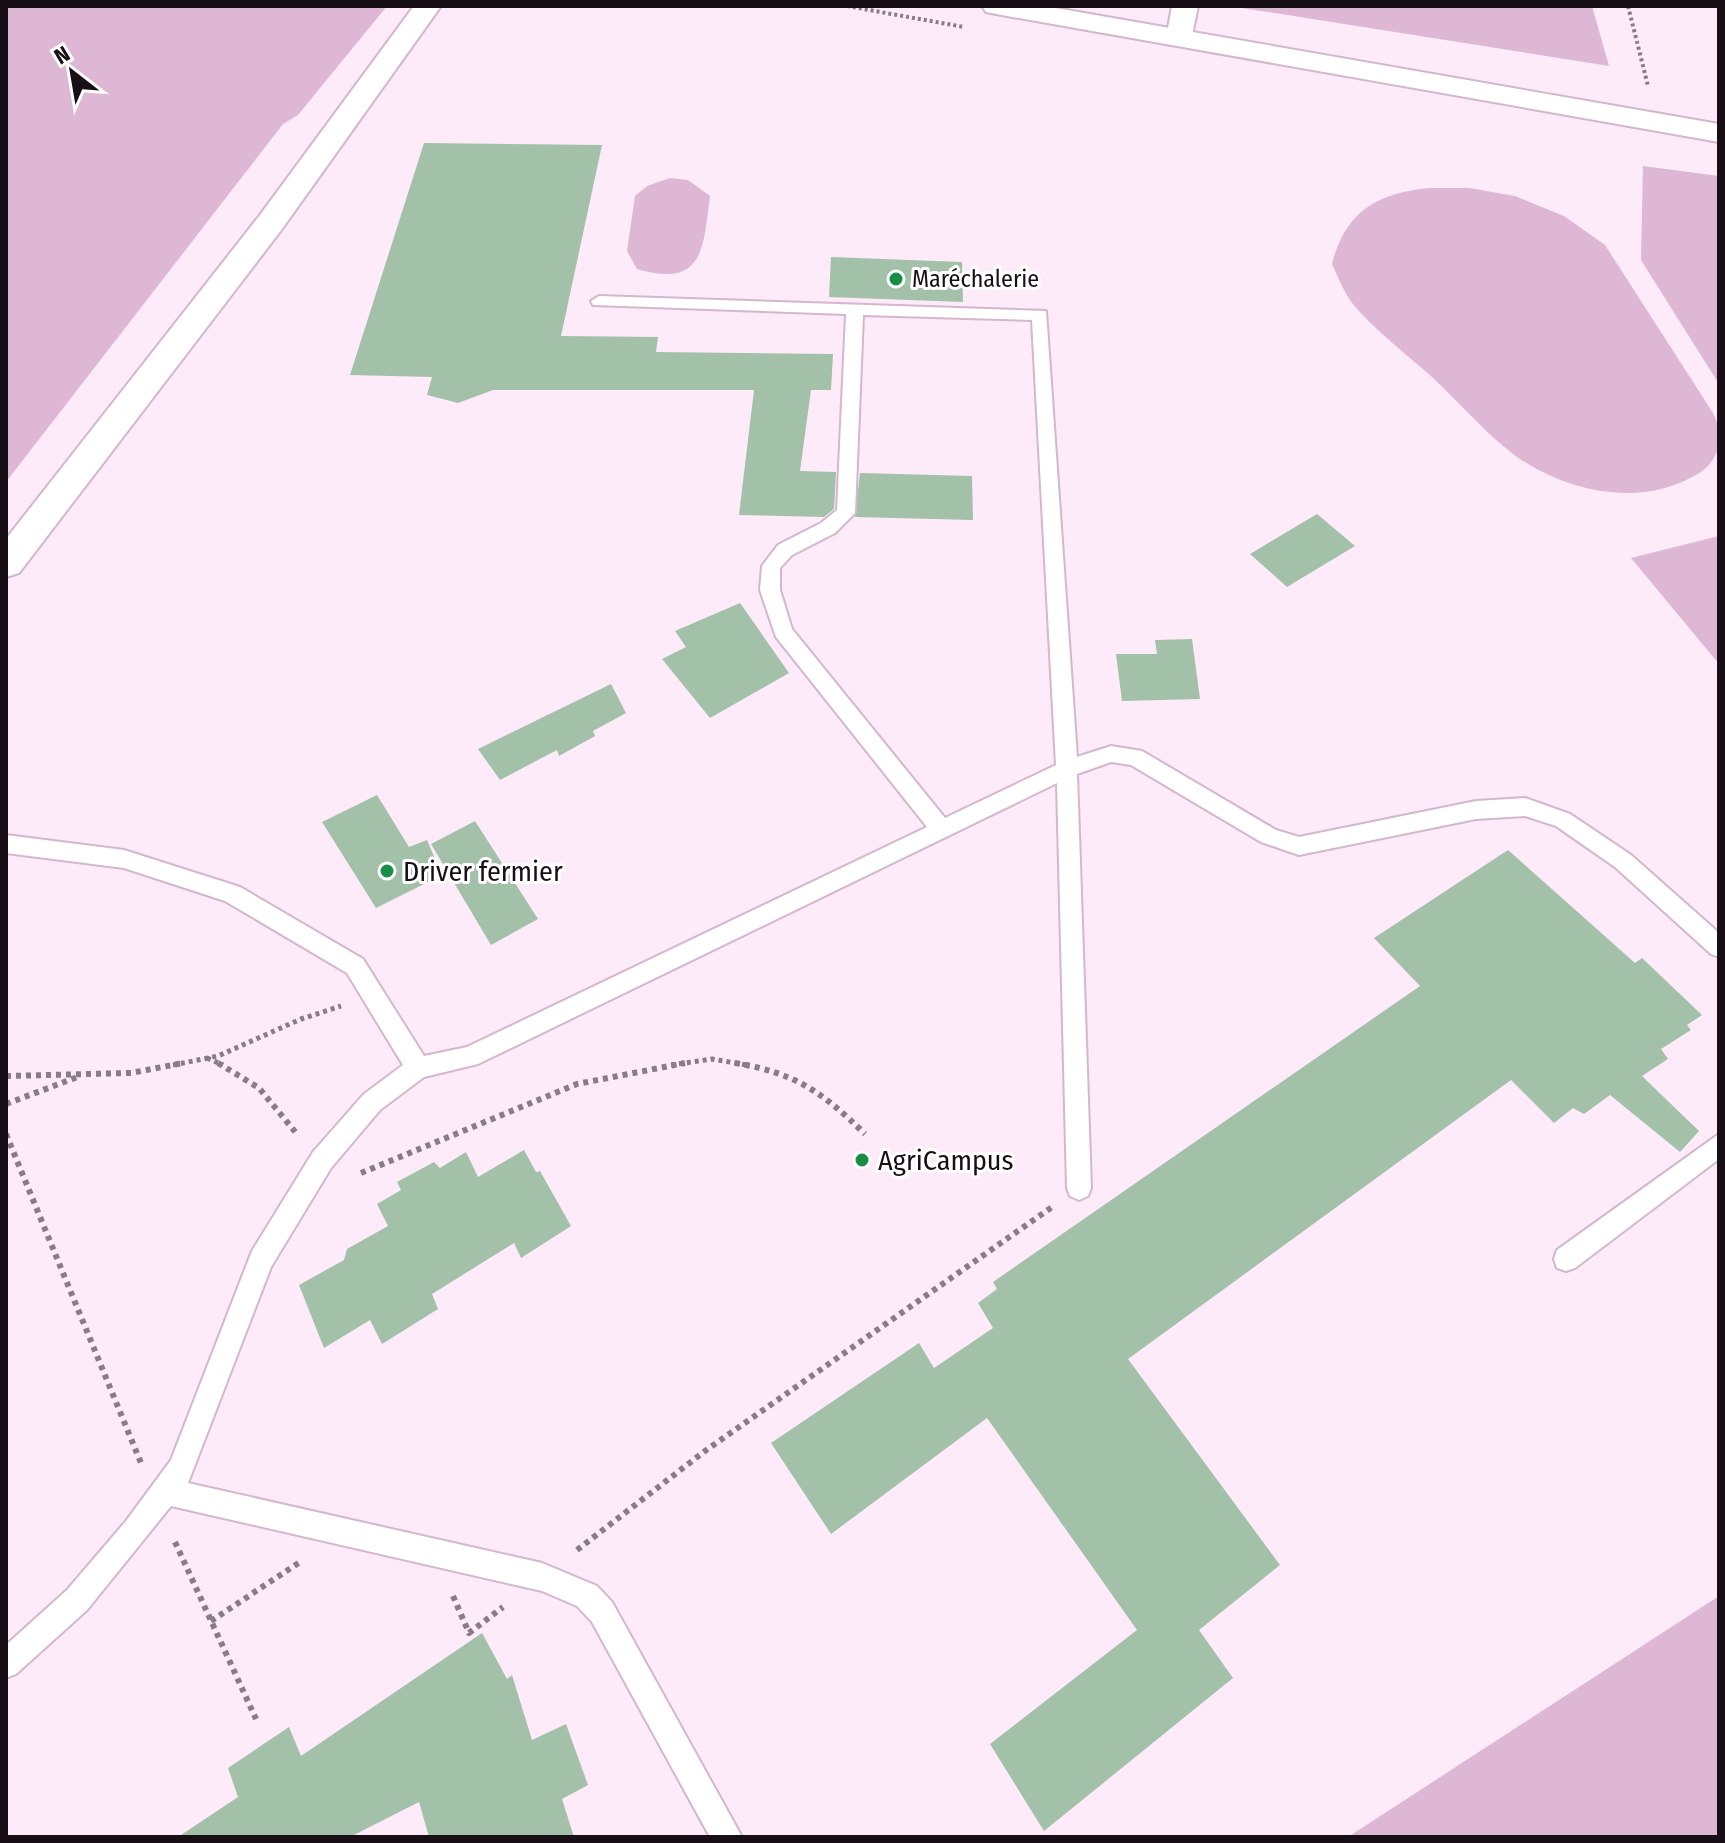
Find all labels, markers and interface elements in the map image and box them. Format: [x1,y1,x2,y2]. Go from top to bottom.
north arrow [32,32,112,112]
text: N [49,40,75,70]
place label: Maréchalerie [912,265,1039,293]
marker: Maréchalerie [887,270,905,288]
place label: Driver fermier [403,855,563,888]
marker: Driver fermier [378,862,396,880]
place label: AgriCampus [878,1144,1013,1177]
marker: AgriCampus [853,1151,871,1169]

